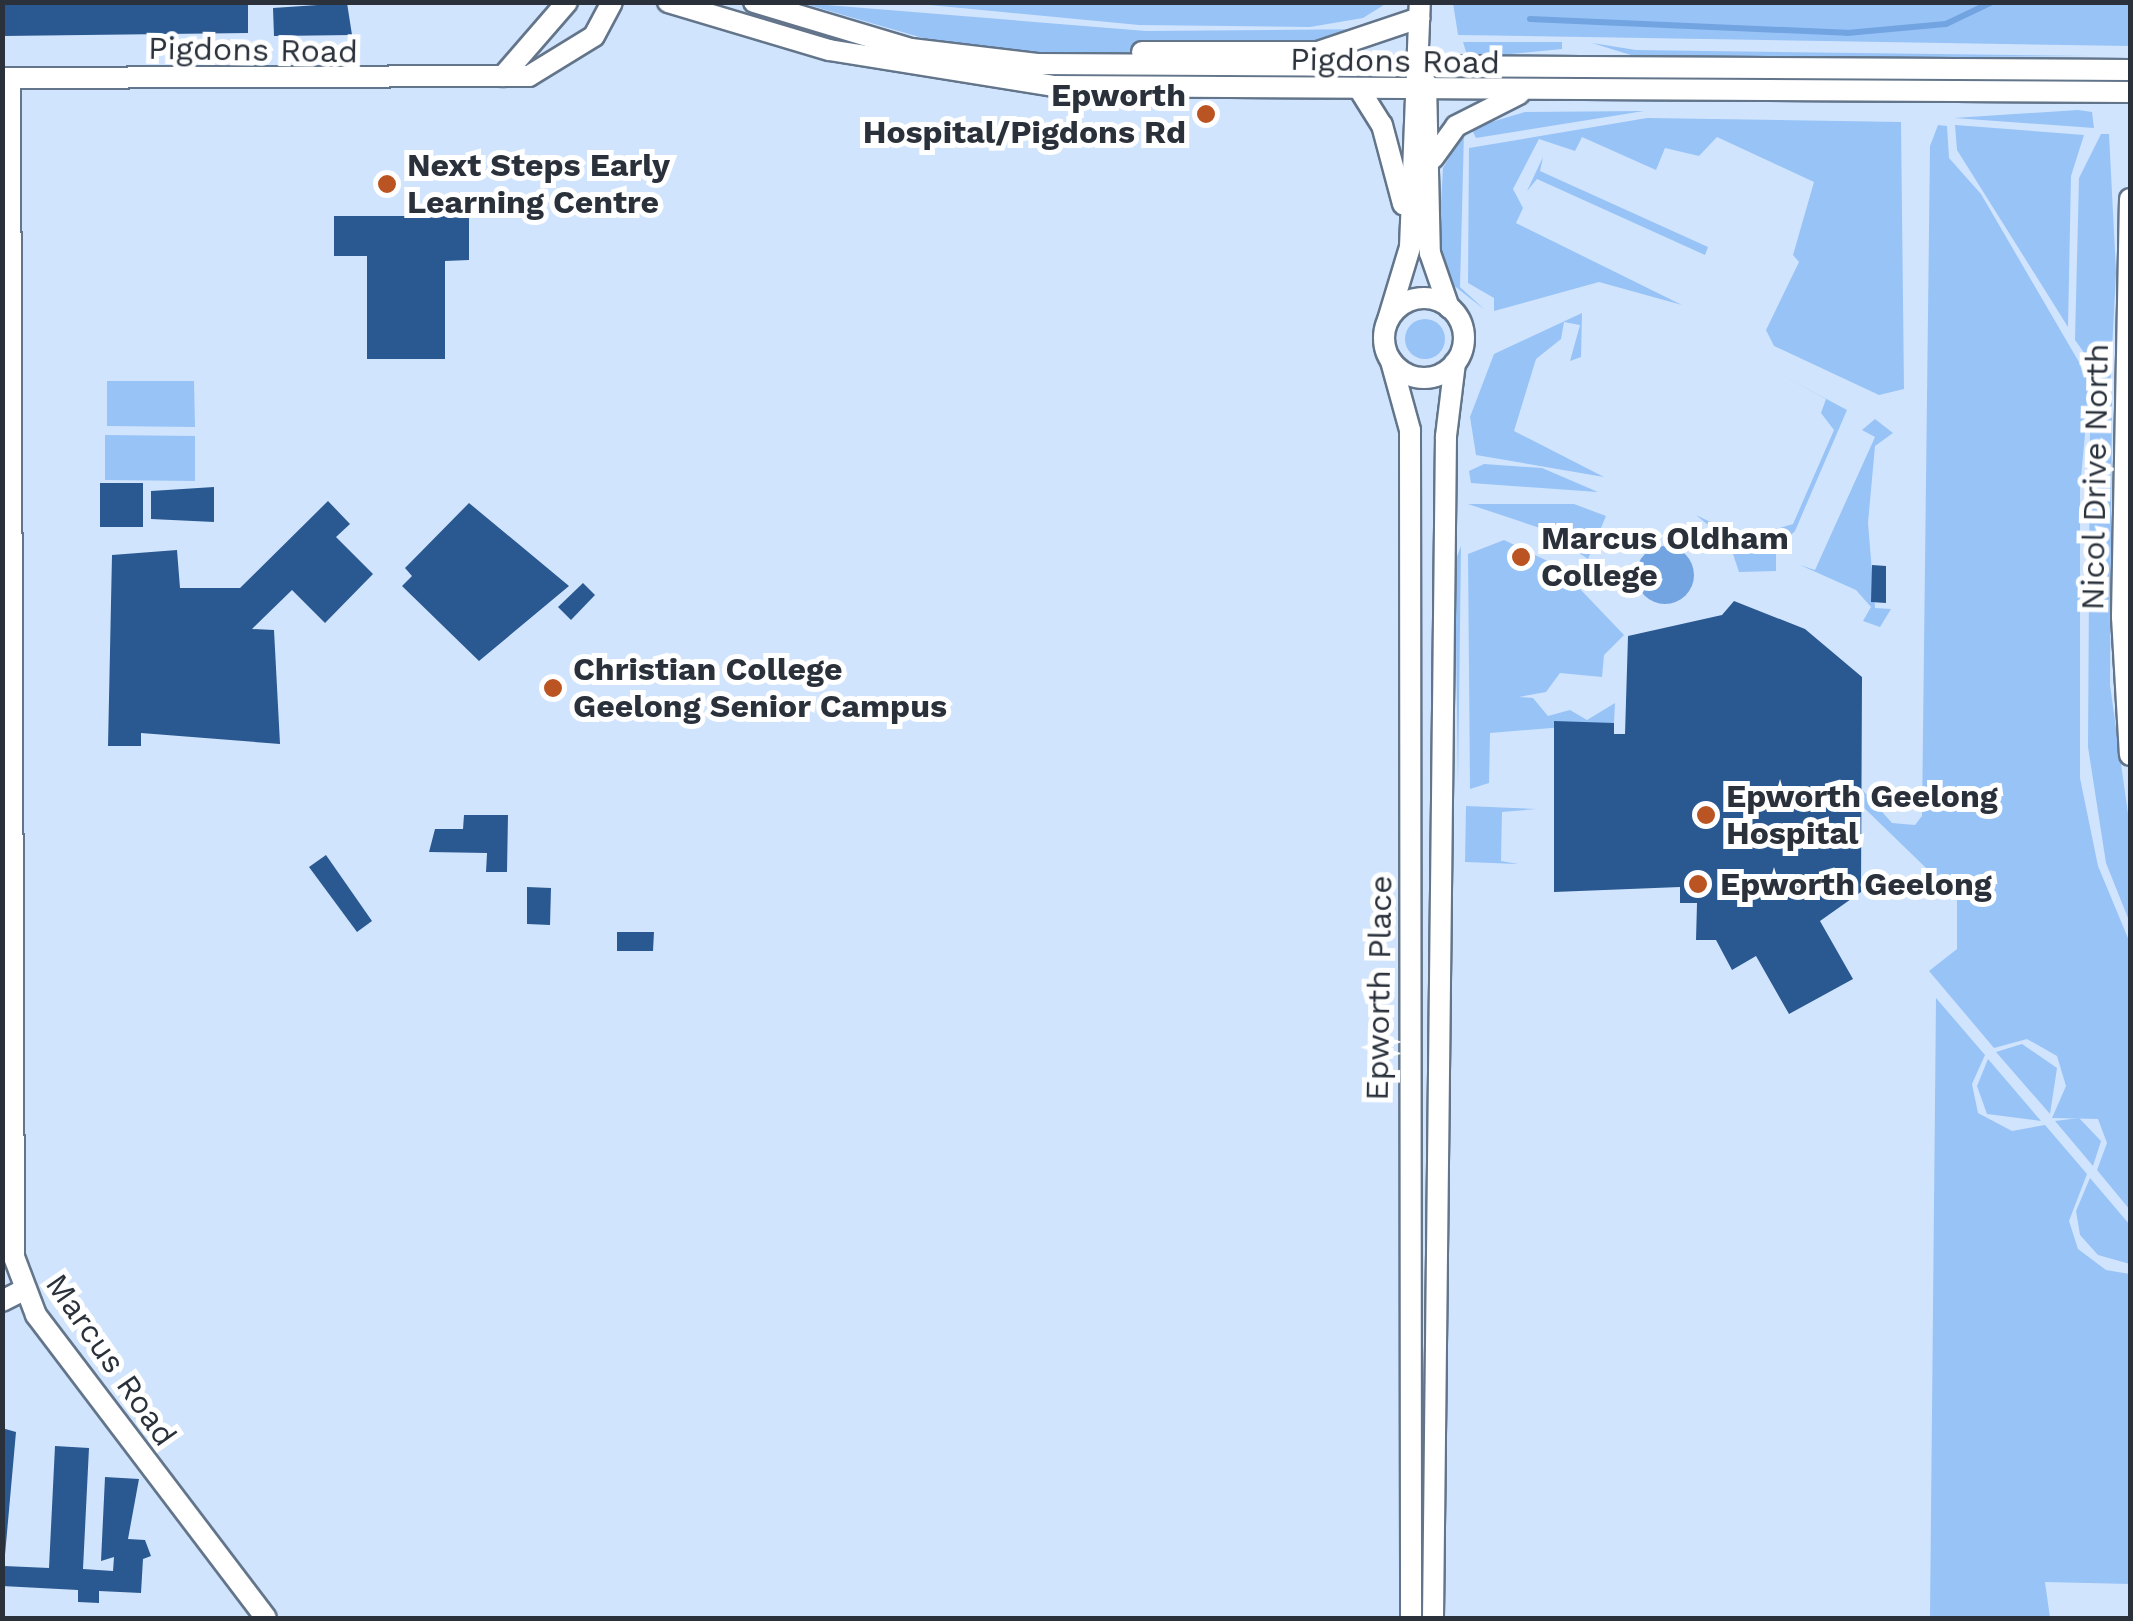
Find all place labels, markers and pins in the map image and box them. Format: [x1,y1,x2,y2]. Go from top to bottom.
place label: Epworth Hospital/Pigdons Rd [863,77,1186,152]
marker: Epworth Hospital/Pigdons Rd [1195,103,1217,125]
place label: Next Steps Early Learning Centre [407,147,670,222]
marker: Next Steps Early Learning Centre [376,173,398,195]
place label: Marcus Oldham College [1541,520,1789,595]
marker: Marcus Oldham College [1510,546,1532,568]
place label: Christian College Geelong Senior Campus [573,651,947,726]
marker: Christian College Geelong Senior Campus [542,677,564,699]
place label: Epworth Geelong Hospital [1726,778,1998,853]
marker: Epworth Geelong Hospital [1695,804,1717,826]
place label: Epworth Geelong [1720,865,1992,903]
marker: Epworth Geelong [1685,871,1711,897]

